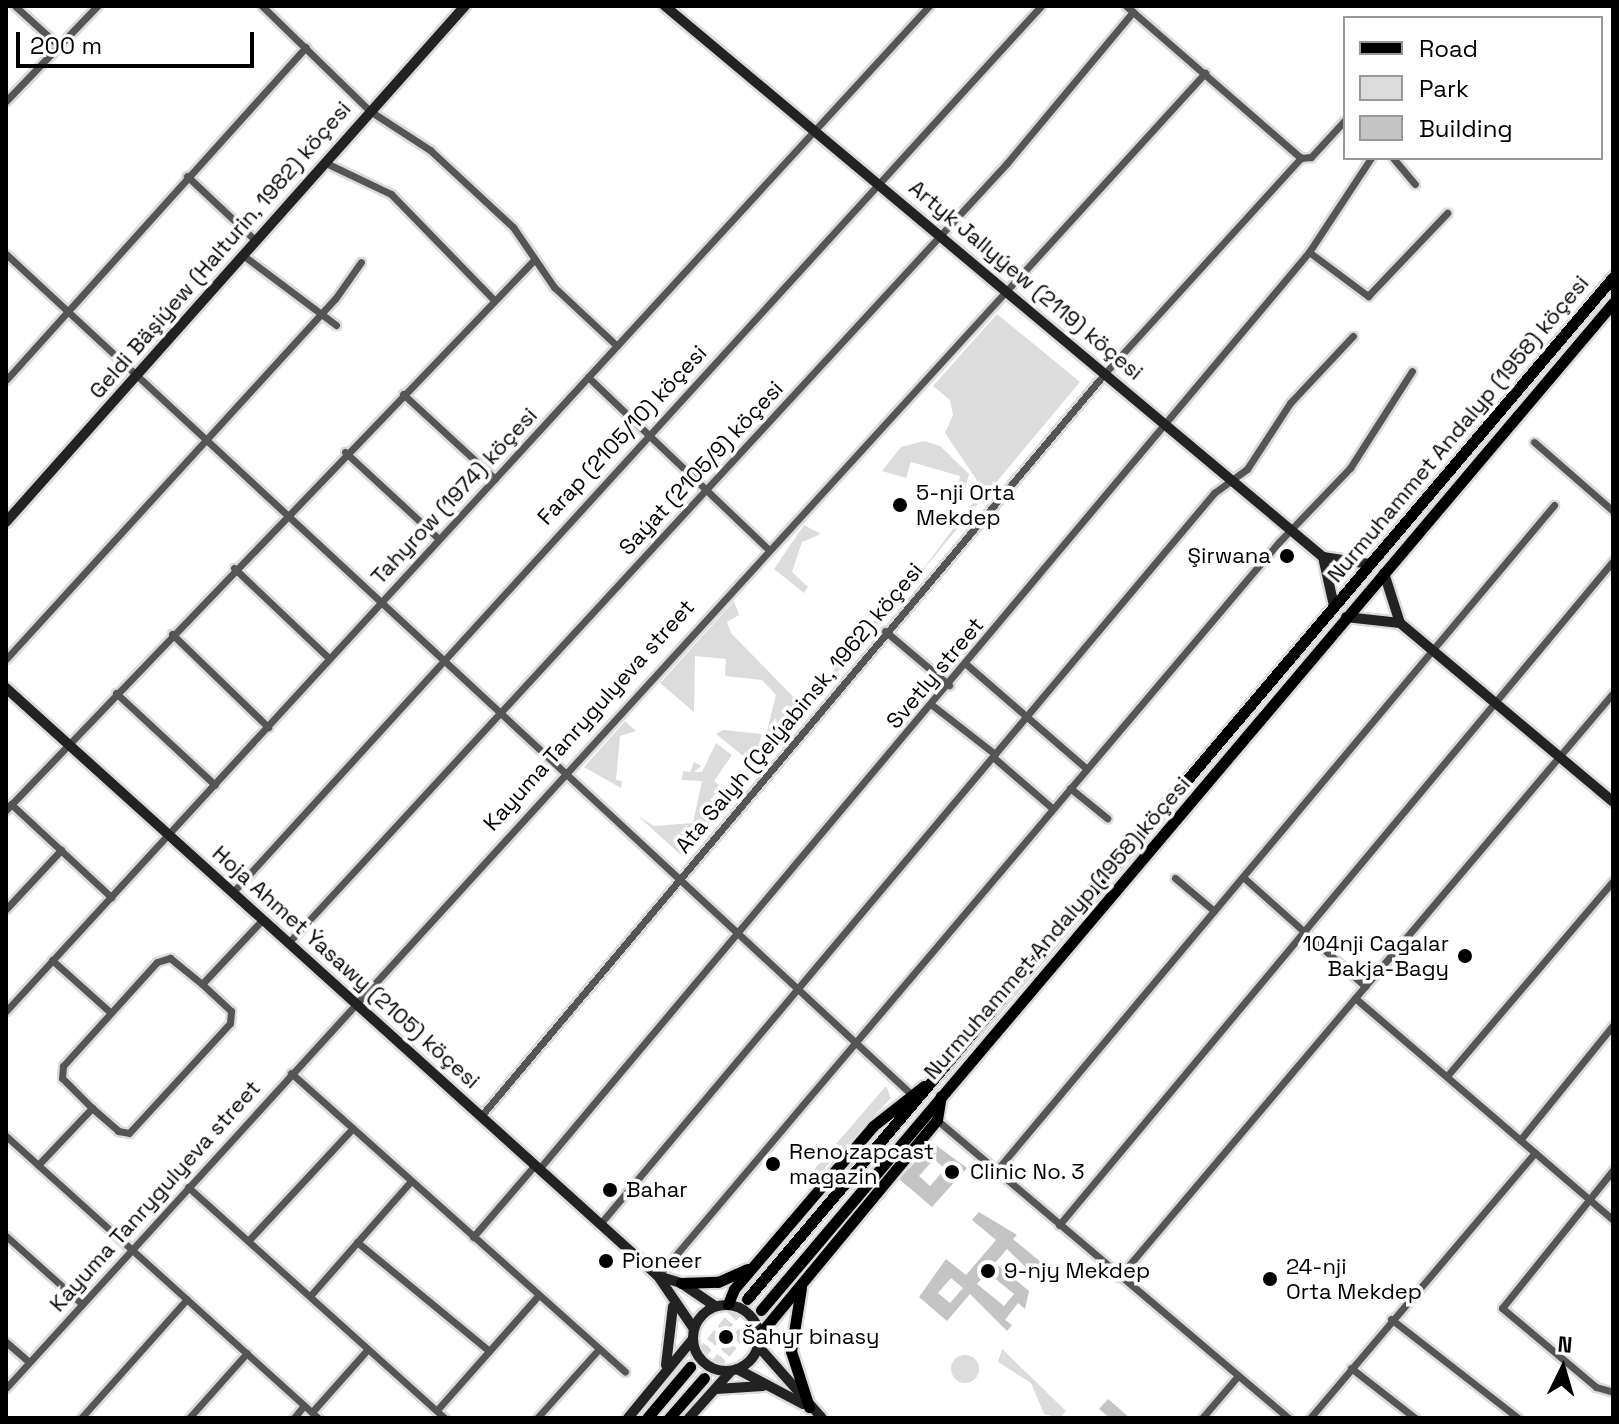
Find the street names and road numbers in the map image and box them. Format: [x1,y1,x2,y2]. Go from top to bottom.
street label: Geldi Bäşiýew (Halturin, 1982) köçesi [83,96,357,404]
street label: Artyk Jallyýew (2119) köçesi [904,174,1148,386]
street label: Nurmuhammet Andalyp (1958) köçesi [1322,270,1594,588]
street label: Farap (2105/10) köçesi [532,340,712,530]
street label: Saýat (2105/9) köçesi [613,375,789,561]
street label: Tahyrow (1974) köçesi [365,402,543,590]
street label: Ata Salyh (Çelýabinsk, 1962) köçesi [669,557,929,859]
street label: Kayuma Tanrygulyeva street [478,594,700,836]
street label: Svetly street [881,612,989,734]
street label: Nurmuhammet Andalyp (1958) köçesi [918,771,1196,1085]
street label: Hoja Ahmet Ýasawy (2105) köçesi [207,840,485,1094]
street label: Kayuma Tanrygulyeva street [44,1075,266,1317]

